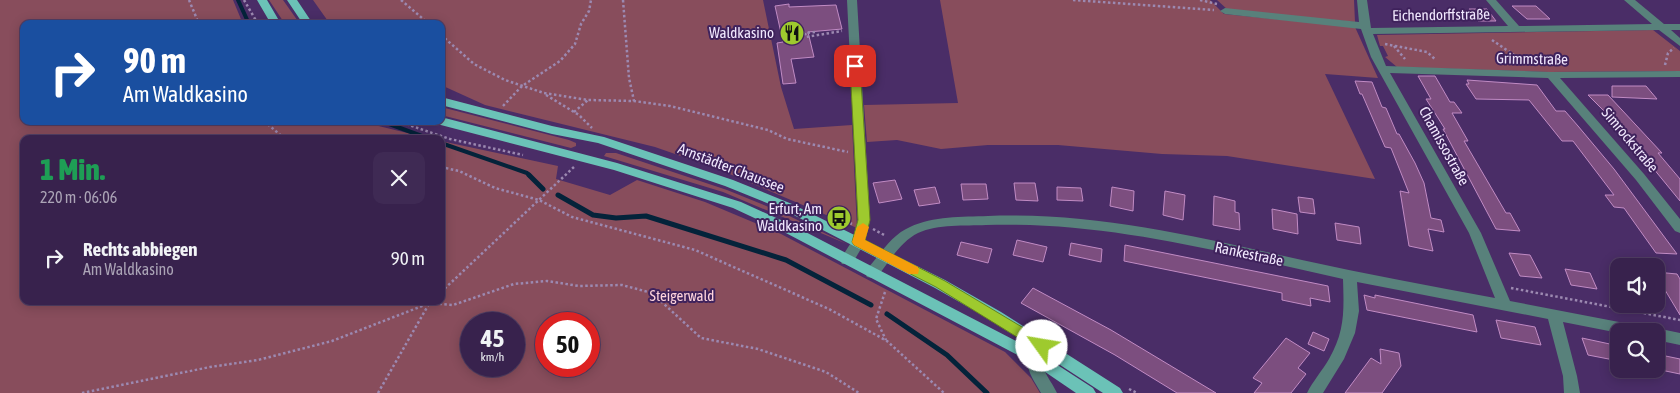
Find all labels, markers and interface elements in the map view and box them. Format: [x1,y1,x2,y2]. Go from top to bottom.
street label: Eichendorffstraße [1392,5,1490,24]
restaurant icon: Waldkasino [779,20,805,46]
place label: Waldkasino [709,24,774,41]
icon: right [40,40,105,105]
text: 90 m [123,40,186,80]
pin [834,45,876,87]
street label: Grimmstraße [1496,49,1568,68]
icon: arrive [841,52,869,80]
text: Am Waldkasino [123,81,248,107]
street label: Chamissostraße [1416,103,1473,188]
street label: Simrockstraße [1599,104,1662,175]
street label: Arnstädter Chaussee [676,139,787,196]
text: 1 Min. [40,152,105,186]
button: close [373,152,425,204]
text: 220 m · 06:06 [40,188,117,206]
place label: Erfurt, Am Waldkasino [757,200,822,234]
bus stop icon: Erfurt, Am Waldkasino [826,205,852,231]
text: Rechts abbiegen [83,238,198,260]
street label: Rankestraße [1213,238,1285,269]
icon: right [40,244,68,272]
text: 90 m [391,247,425,269]
map controls [1610,258,1665,378]
button: sound [1610,258,1665,313]
text: Am Waldkasino [83,260,174,278]
park label: Steigerwald [650,287,714,304]
speed limit sign: 50 [535,312,600,377]
position arrow [1015,319,1067,371]
button: search [1610,323,1665,378]
text: 45 [481,324,504,352]
text: km/h [481,350,504,364]

